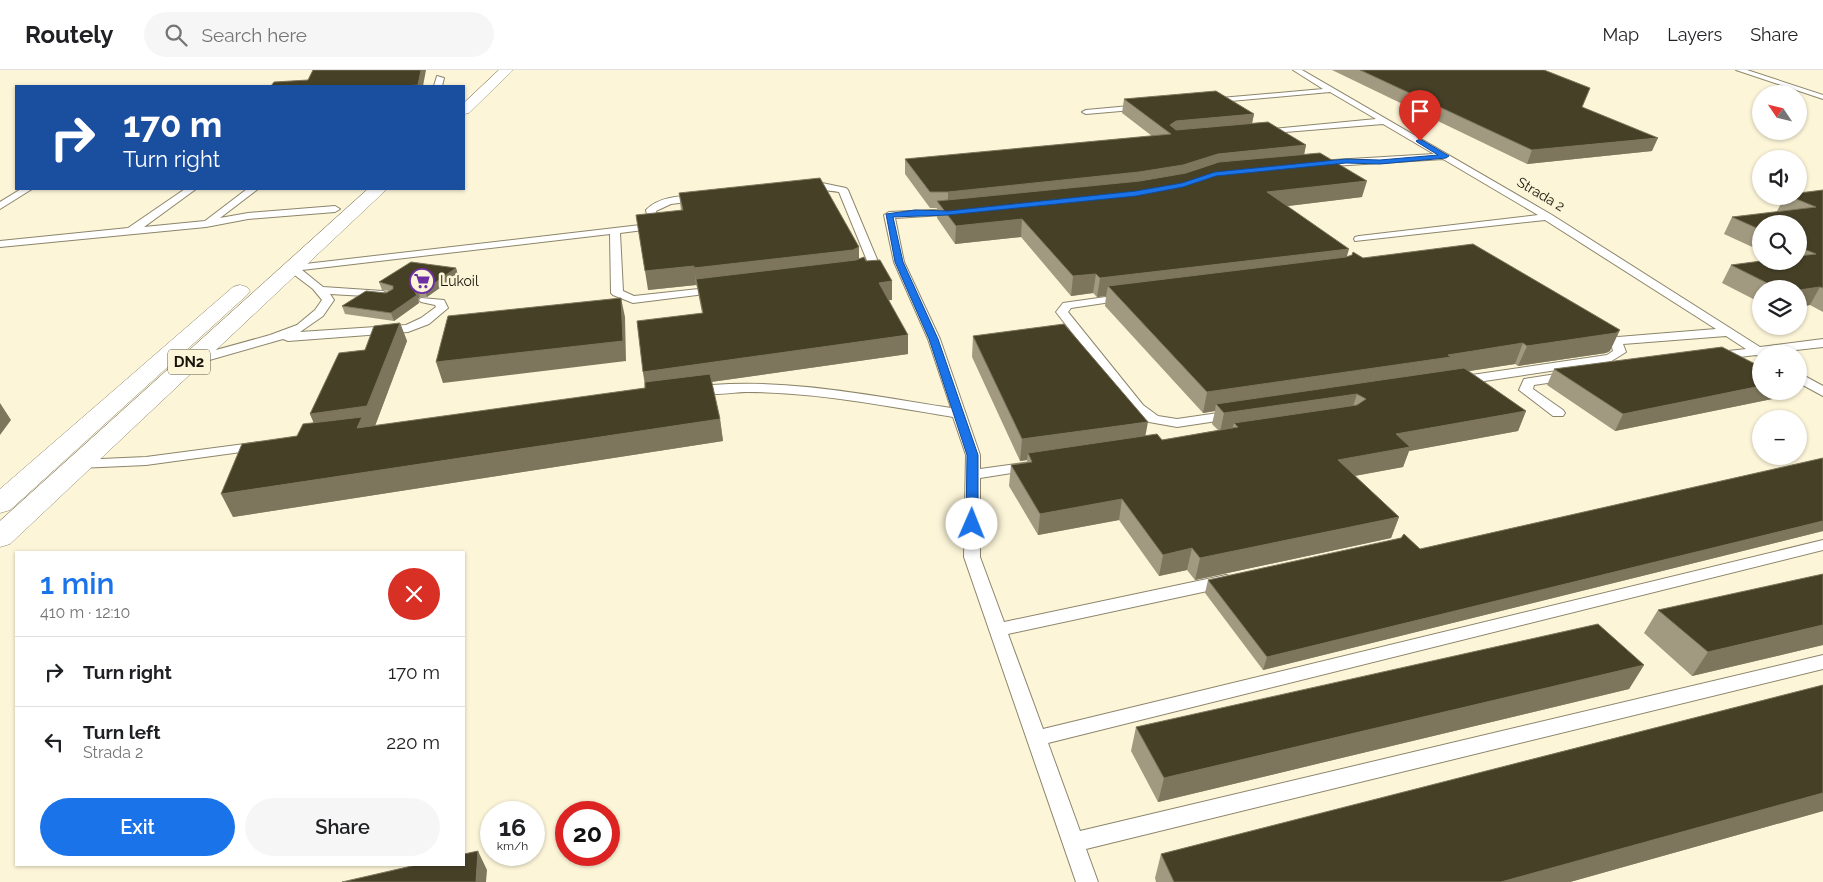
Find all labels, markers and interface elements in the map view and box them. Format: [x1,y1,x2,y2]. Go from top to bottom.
search box [144,12,494,57]
text: Routely [25,20,114,49]
icon: search [162,21,190,49]
text: Search here [202,24,307,46]
text: Map [1603,24,1639,45]
text: Layers [1667,24,1722,45]
text: Share [1750,24,1798,45]
north arrow [1752,85,1808,140]
map controls [1752,85,1807,465]
pin [1399,90,1441,141]
icon: arrive [1406,97,1434,125]
text: 170 m [123,104,222,145]
icon: right [40,105,105,170]
text: Turn right [123,146,220,172]
button: sound [1752,150,1807,205]
street label: Strada 2 [1514,174,1568,214]
button: search [1752,215,1807,270]
supermarket icon: Lukoil [409,268,435,294]
place label: Lukoil [440,273,479,289]
button: layers [1752,280,1807,335]
button: + [1752,345,1807,400]
road number: DN2 [168,350,210,374]
button: − [1752,410,1807,465]
position arrow [945,497,997,549]
text: 1 min [40,566,115,601]
button: close [388,568,440,620]
text: 410 m · 12:10 [40,603,130,622]
icon: right [40,658,68,686]
text: Turn right [83,661,172,683]
text: 170 m [388,661,440,683]
text: Turn left [83,721,160,743]
icon: left [40,728,68,756]
text: 220 m [386,731,440,753]
text: Strada 2 [83,743,143,762]
button: Exit [40,798,235,856]
button: Share [245,798,440,856]
speed limit sign: 20 [555,801,620,866]
text: 16 [499,812,526,842]
text: km/h [497,839,528,853]

